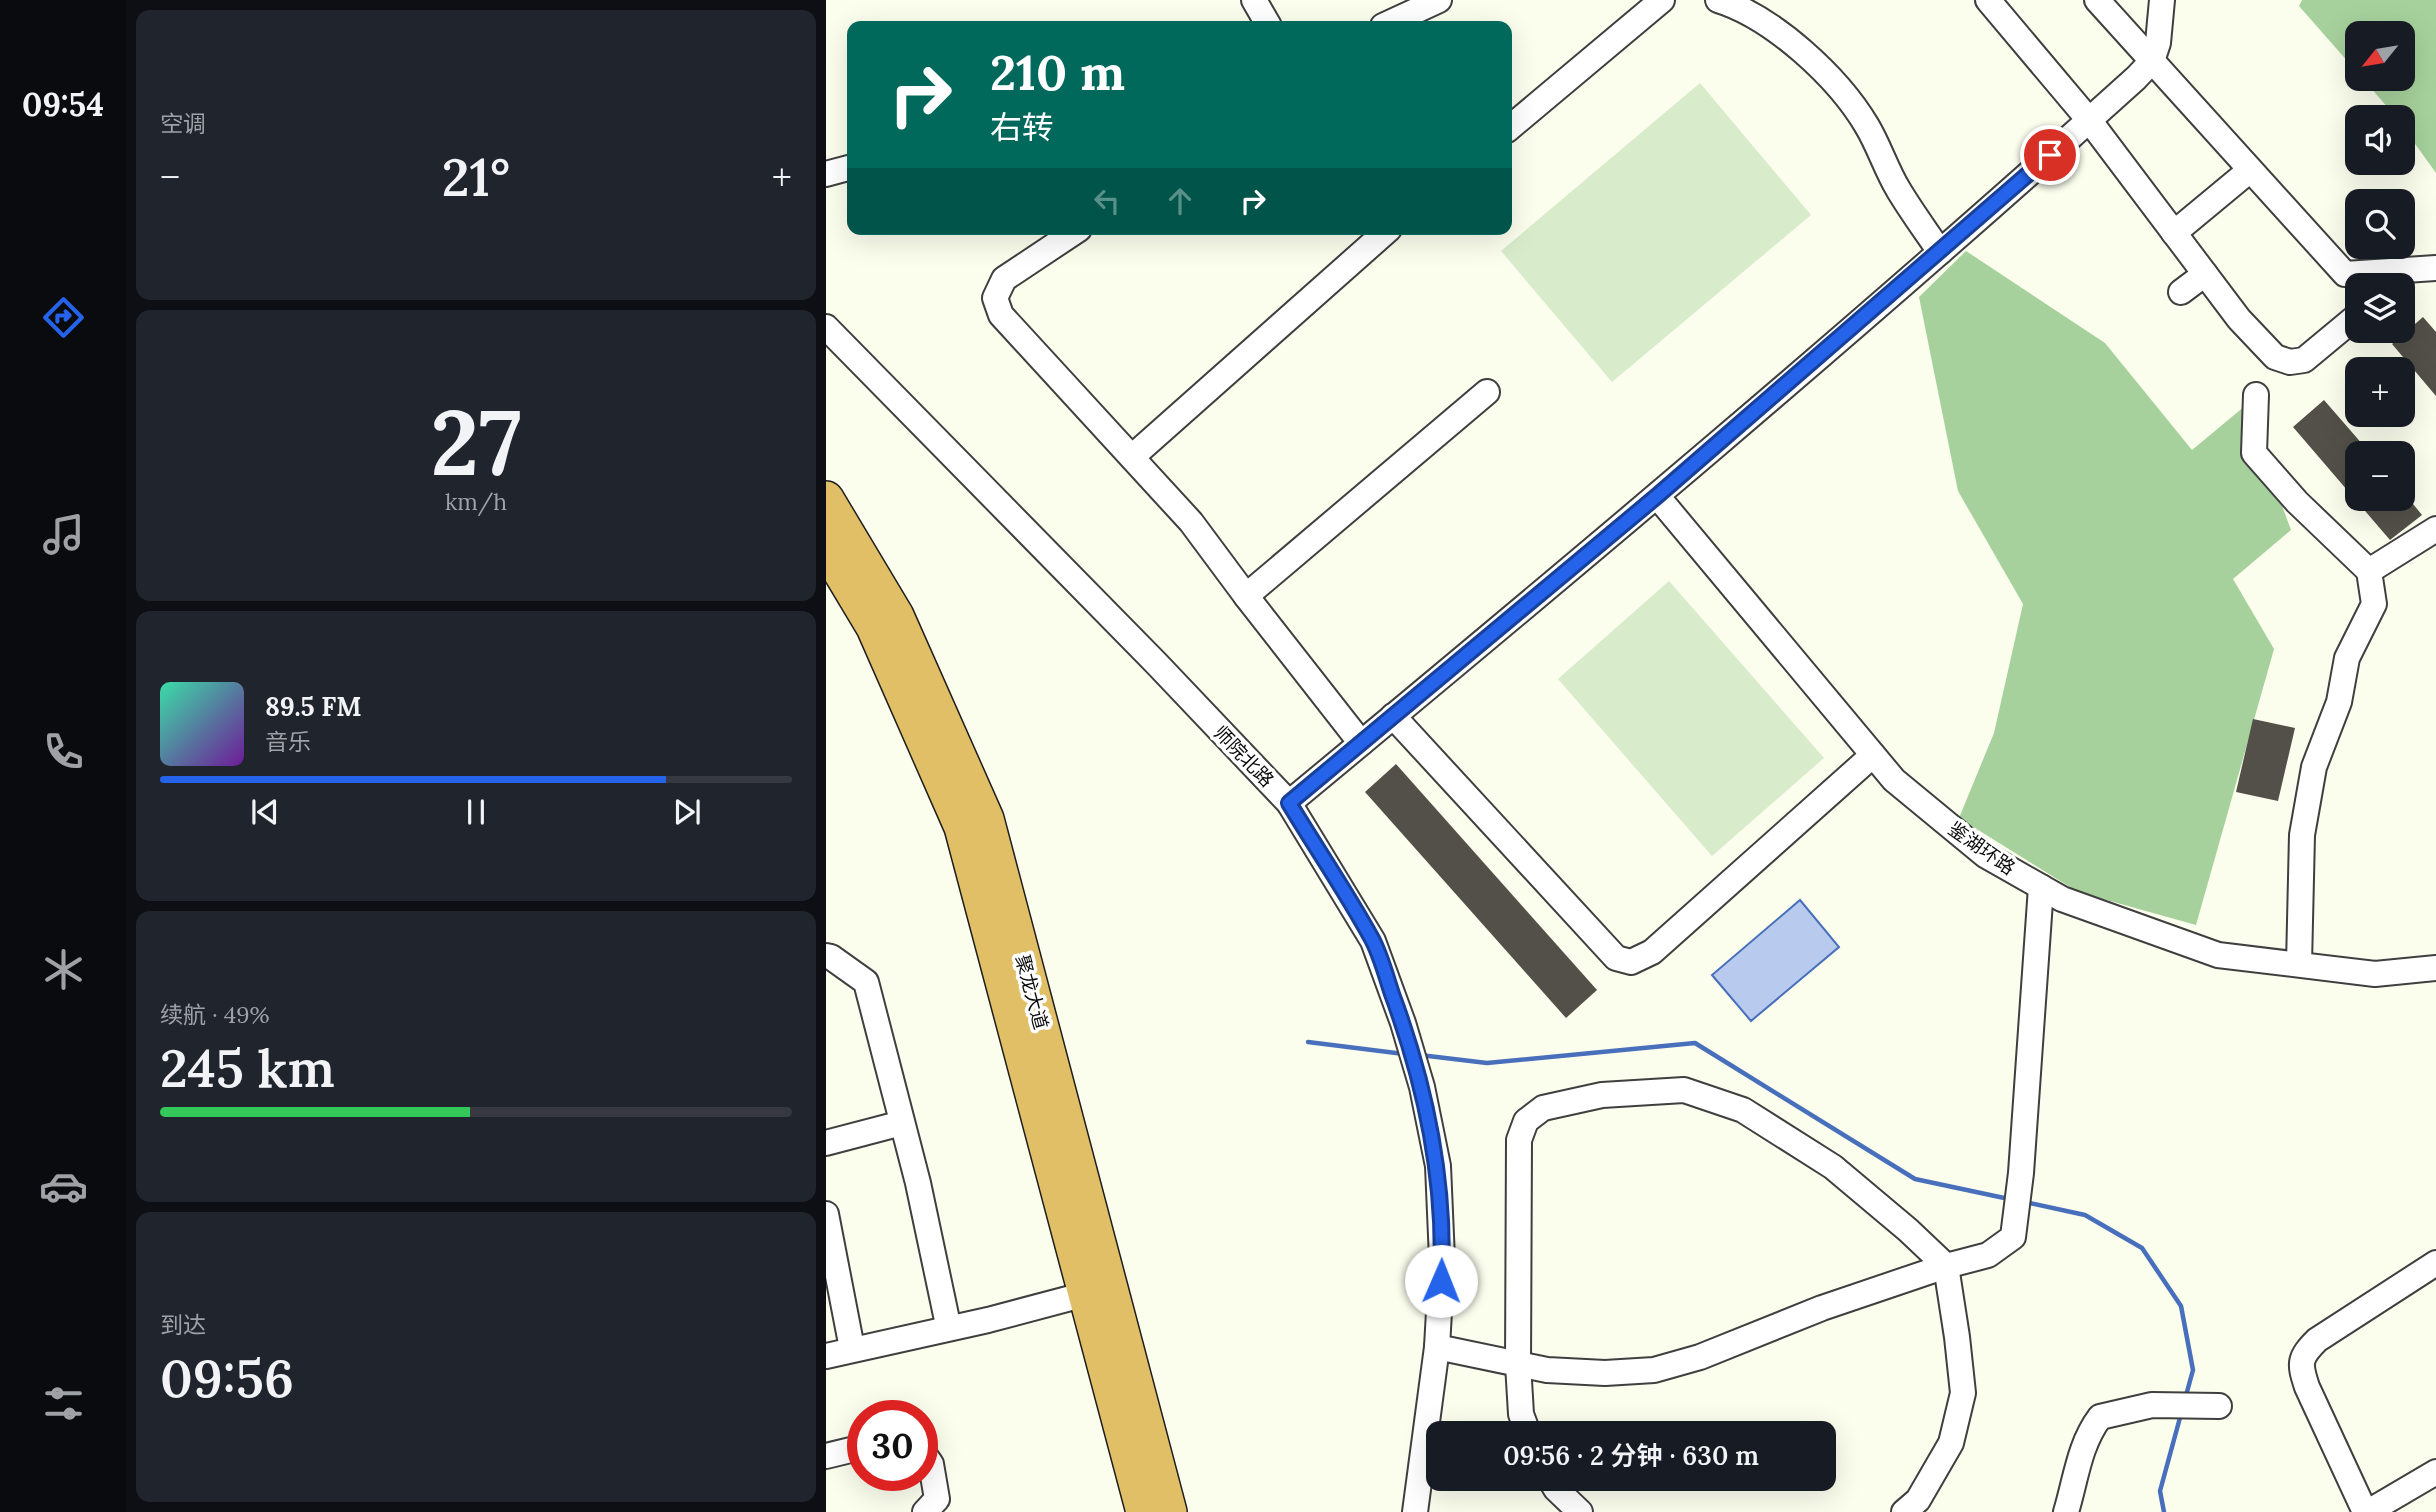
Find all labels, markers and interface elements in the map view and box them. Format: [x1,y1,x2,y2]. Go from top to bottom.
north arrow [2345,21,2415,91]
map controls [2345,21,2415,511]
text: 210 m [990,41,1125,103]
icon: right [875,49,966,140]
text: 09:54 [22,84,104,125]
button: sound [2345,105,2415,175]
text: 右转 [990,107,1054,148]
text: 空调 [160,109,206,138]
pin [2020,125,2080,185]
icon: arrive [2031,136,2069,174]
text: 21° [442,144,510,210]
text: − [160,153,180,201]
text: + [772,153,792,201]
icon: left [1088,182,1126,220]
icon: ahead [1161,182,1199,220]
icon: right [1234,182,1272,220]
button: search [2345,189,2415,259]
button: layers [2345,273,2415,343]
icon: directions [39,293,88,342]
button: + [2345,357,2415,427]
text: 27 [430,383,522,500]
button: − [2345,441,2415,511]
text: km/h [445,487,507,516]
icon: music [39,510,88,559]
text: 89.5 FM [265,690,362,723]
street label: 师院北路 [1209,720,1279,792]
icon: phone [39,727,88,776]
text: 音乐 [265,727,311,756]
icon: previous [246,793,284,831]
icon: pause [457,793,495,831]
icon: next [668,793,706,831]
street label: 鉴湖环路 [1944,816,2020,880]
icon: climate [39,945,88,994]
street label: 聚龙大道 [1011,952,1053,1032]
text: 续航 · 49% [160,1000,270,1029]
text: 245 km [160,1035,335,1101]
icon: car [39,1162,88,1211]
position arrow [1404,1244,1478,1318]
text: 到达 [160,1310,206,1339]
text: 09:56 [160,1345,294,1411]
icon: filters [39,1379,88,1428]
speed limit sign: 30 [847,1400,938,1491]
text: 09:56 · 2 分钟 · 630 m [1503,1439,1759,1472]

